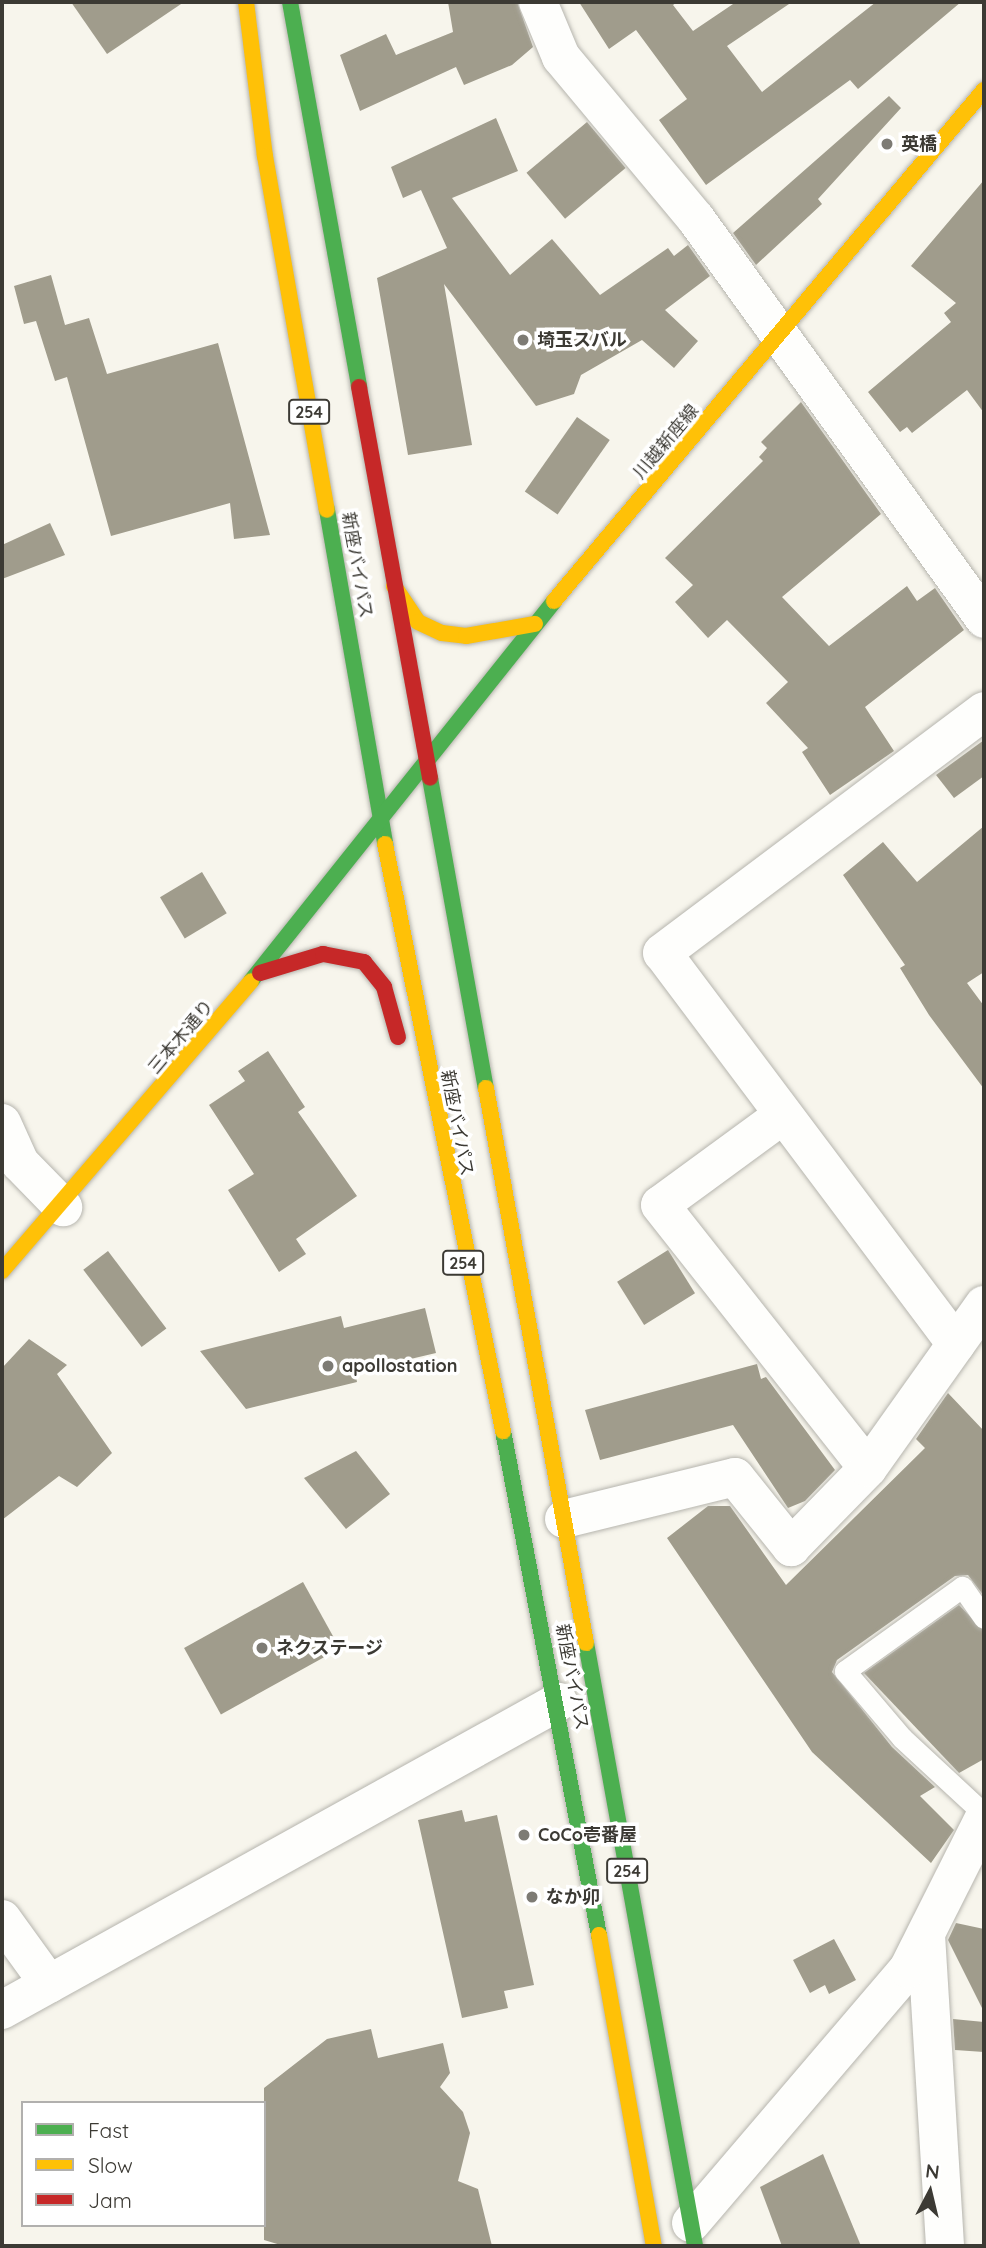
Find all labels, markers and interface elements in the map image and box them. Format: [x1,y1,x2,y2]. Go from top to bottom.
place label: 英橋 [901,133,937,155]
marker: 英橋 [879,136,895,152]
place label: 埼玉スバル [537,329,627,351]
marker: 埼玉スバル [515,332,531,348]
road number: 254 [288,400,330,424]
street label: 川越新座線 [629,401,703,483]
street label: 新座バイパス [337,510,377,620]
street label: 三本木通り [144,996,218,1078]
street label: 新座バイパス [436,1068,478,1178]
road number: 254 [442,1250,484,1275]
place label: apollostation [342,1355,458,1377]
marker: apollostation [320,1358,336,1374]
street label: 新座バイパス [551,1622,593,1732]
place label: ネクステージ [276,1637,384,1659]
marker: ネクステージ [254,1640,270,1656]
place label: CoCo壱番屋 [538,1824,637,1846]
marker: CoCo壱番屋 [516,1827,532,1843]
road number: 254 [606,1858,648,1884]
place label: なか卯 [546,1886,600,1908]
marker: なか卯 [524,1889,540,1905]
legend [21,2101,266,2227]
text: Fast [88,2117,129,2143]
text: Slow [88,2152,133,2178]
north arrow [895,2157,965,2227]
text: N [924,2158,941,2184]
text: Jam [88,2187,132,2213]

